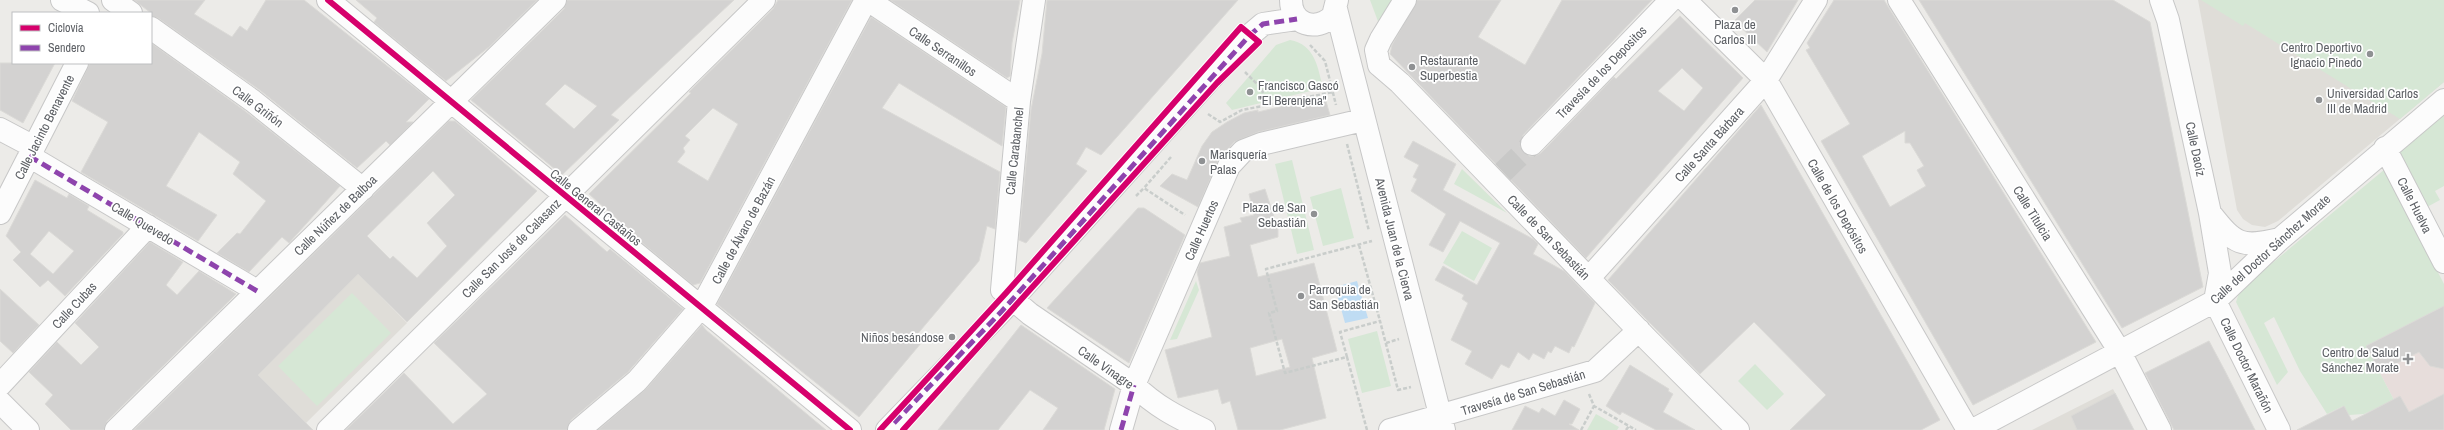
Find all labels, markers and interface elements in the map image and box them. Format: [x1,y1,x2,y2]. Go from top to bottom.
marker: Plaza de Carlos III [1730,5,1740,15]
legend [12,12,152,64]
place label: Plaza de Carlos III [1714,16,1756,48]
text: Ciclovía [48,20,84,36]
street label: Travesía de los Depositos [1552,22,1650,123]
street label: Calle Serranillos [906,23,980,80]
place label: Centro Deportivo Ignacio Pinedo [2281,39,2362,71]
text: Sendero [48,40,85,56]
marker: Centro Deportivo Ignacio Pinedo [2365,49,2375,59]
place label: Restaurante Superbestia [1420,52,1478,84]
marker: Restaurante Superbestia [1407,62,1417,72]
street label: Calle Jacinto Benavente [11,72,78,183]
place label: Francisco Gascó "El Berenjena" [1258,77,1339,109]
street label: Calle Griñón [229,82,287,131]
place label: Universidad Carlos III de Madrid [2327,85,2418,117]
marker: Francisco Gascó "El Berenjena" [1245,87,1255,97]
marker: Universidad Carlos III de Madrid [2314,95,2324,105]
street label: Calle Santa Bárbara [1671,103,1748,186]
street label: Calle Carabanchel [1001,107,1028,196]
street label: Calle Daoíz [2181,120,2210,178]
place label: Marisquería Palas [1210,146,1267,178]
marker: Marisquería Palas [1197,156,1207,166]
street label: Calle de los Depósitos [1804,156,1872,257]
street label: Calle General Castaños [546,165,645,250]
street label: Calle Núñez de Balboa [290,171,381,259]
street label: Calle de Álvaro de Bazán [708,173,779,287]
street label: Calle Huelva [2393,174,2436,236]
street label: Avenida Juan de la Cierva [1371,175,1418,302]
street label: Calle Titulcia [2009,183,2056,244]
street label: Calle de San Sebastián [1504,191,1594,284]
street label: Calle del Doctor Sánchez Morate [2207,191,2334,308]
street label: Calle San José de Calasanz [458,195,565,302]
street label: Calle Huertos [1181,197,1222,263]
street label: Calle Quevedo [108,198,177,249]
place label: Plaza de San Sebastián [1243,199,1306,231]
marker: Plaza de San Sebastián [1309,209,1319,219]
street label: Calle Cubas [48,278,100,332]
place label: Parroquia de San Sebastián [1309,281,1379,313]
marker: Parroquia de San Sebastián [1296,291,1306,301]
street label: Calle Doctor Marañón [2216,315,2277,416]
place label: Niños besándose [861,329,944,346]
marker: Niños besándose [947,332,957,342]
street label: Calle Vinagre [1074,342,1137,393]
place label: Centro de Salud Sánchez Morate [2321,344,2399,376]
marker: Centro de Salud Sánchez Morate [2402,353,2414,365]
street label: Travesía de San Sebastián [1459,366,1587,419]

